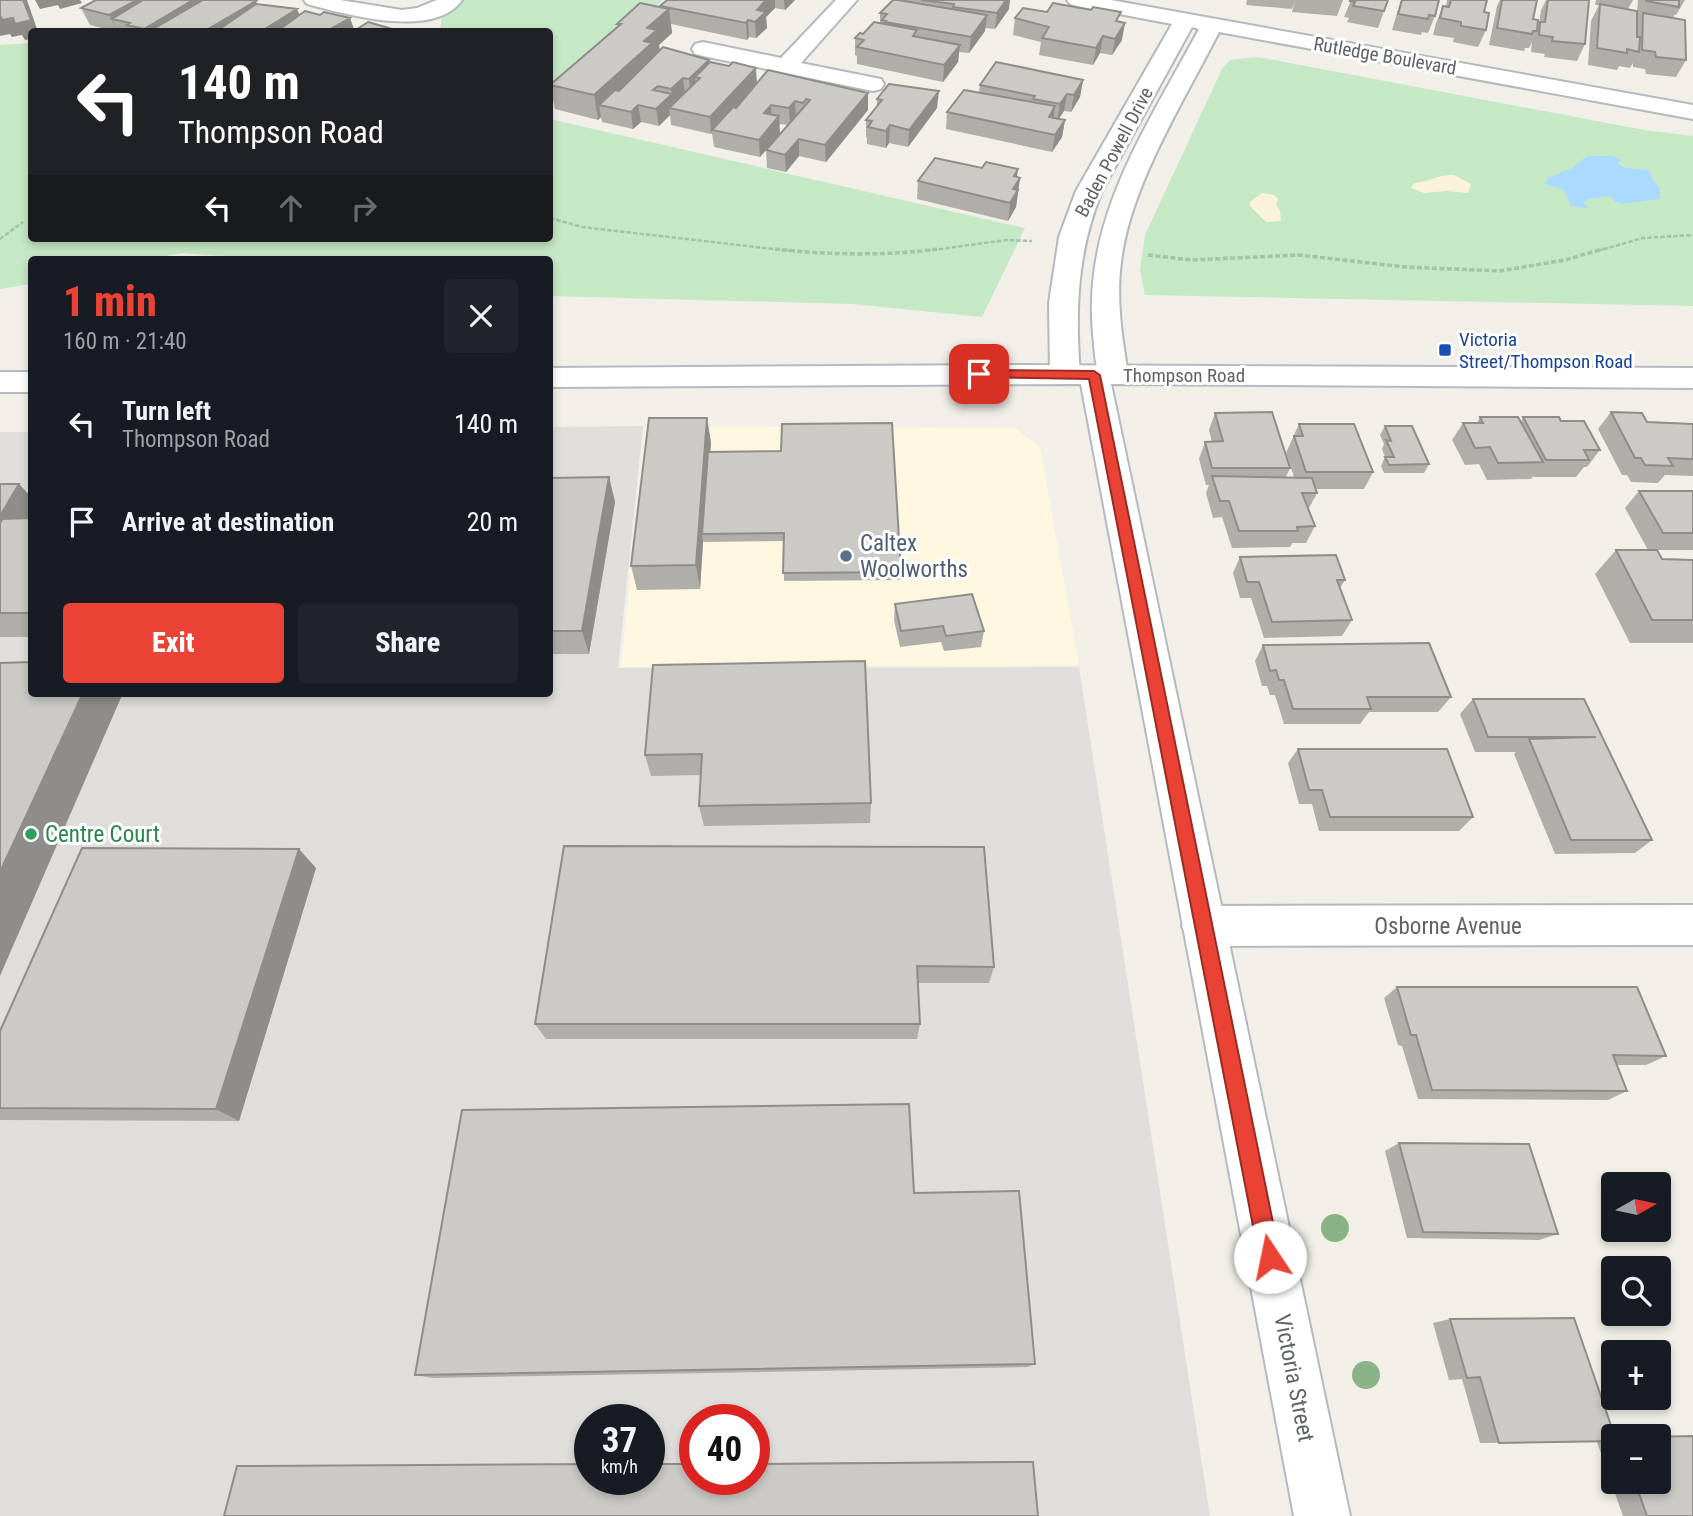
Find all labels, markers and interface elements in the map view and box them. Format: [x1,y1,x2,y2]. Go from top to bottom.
street label: Rutledge Boulevard [1312,32,1458,80]
text: 140 m [178,54,300,111]
icon: left [63,56,154,147]
street label: Baden Powell Drive [1070,83,1158,221]
text: Thompson Road [178,113,384,151]
icon: left [199,189,237,227]
icon: ahead [272,189,310,227]
icon: right [345,189,383,227]
text: 1 min [63,277,157,326]
button: close [444,279,518,353]
text: 160 m · 21:40 [63,328,187,355]
place label: Victoria Street/Thompson Road [1459,328,1633,373]
marker: Victoria Street/Thompson Road [1437,342,1453,358]
pin [949,344,1009,404]
icon: arrive [960,355,998,393]
street label: Thompson Road [1123,364,1245,387]
text: Turn left [122,396,211,426]
icon: left [63,405,101,443]
text: 140 m [454,409,518,439]
text: Thompson Road [122,426,270,453]
icon: arrive [63,503,101,541]
text: Arrive at destination [122,507,334,537]
text: 20 m [467,507,518,537]
place label: Caltex Woolworths [860,530,968,583]
marker: Caltex Woolworths [838,548,854,564]
button: Exit [63,603,284,683]
button: Share [298,603,518,683]
place label: Centre Court [45,821,160,848]
marker: Centre Court [23,826,39,842]
street label: Osborne Avenue [1374,913,1522,940]
north arrow [1601,1172,1671,1242]
map controls [1601,1172,1671,1494]
position arrow [1233,1220,1307,1294]
button: search [1601,1256,1671,1326]
street label: Victoria Street [1268,1312,1320,1444]
button: + [1601,1340,1671,1410]
speed limit sign: 40 [679,1404,770,1495]
text: 37 [602,1420,637,1461]
button: − [1601,1424,1671,1494]
text: km/h [601,1456,638,1477]

